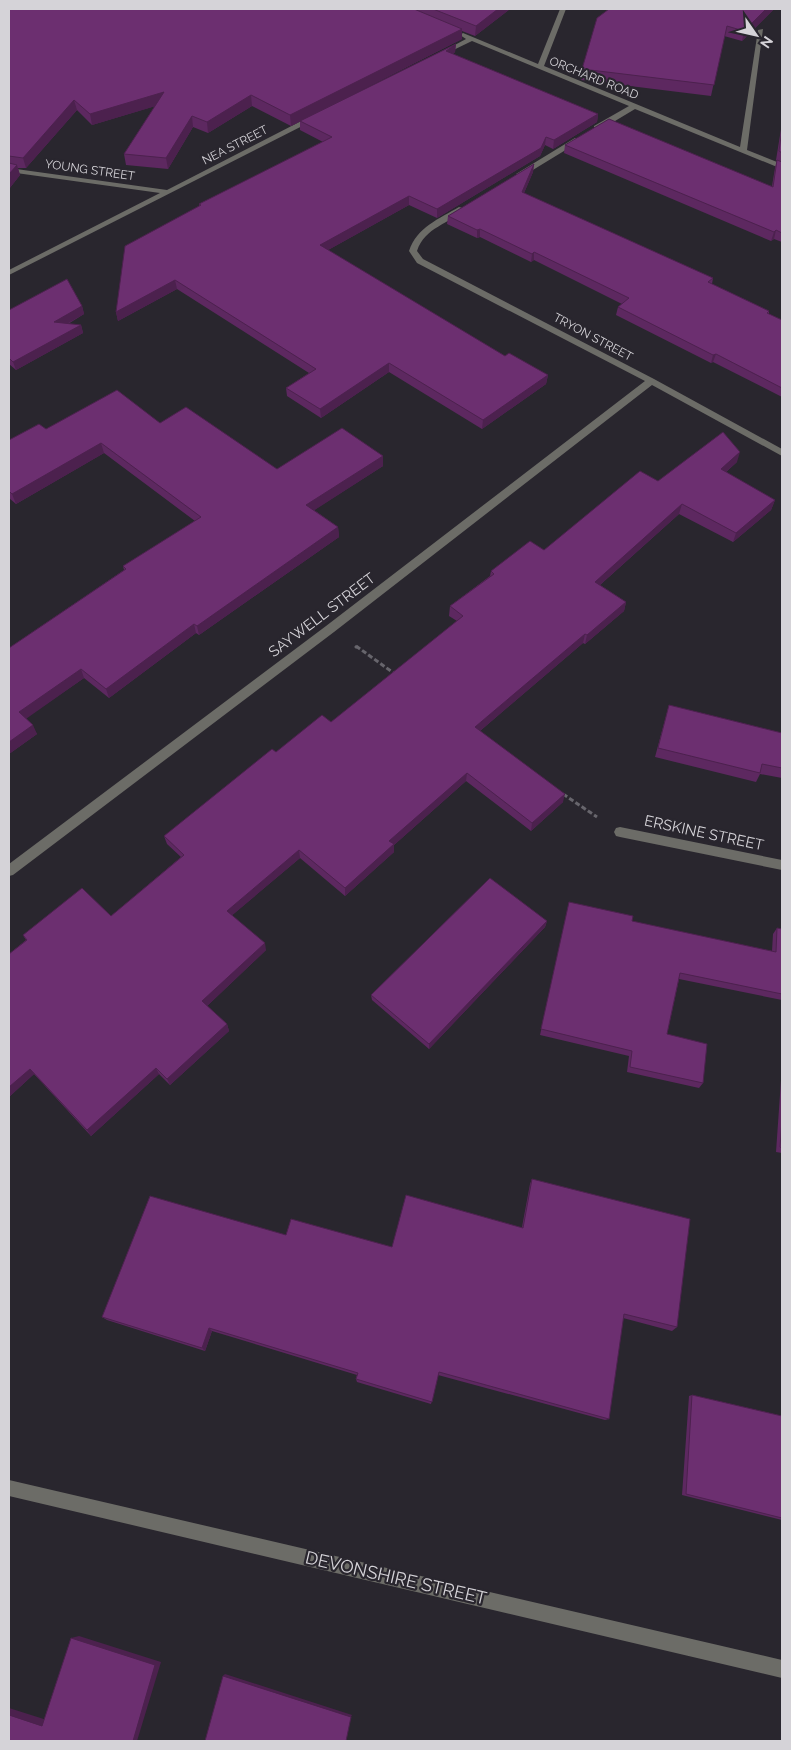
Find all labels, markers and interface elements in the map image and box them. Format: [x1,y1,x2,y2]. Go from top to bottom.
north arrow [731,10,781,60]
text: N [757,33,776,51]
street label: ORCHARD ROAD [547,54,641,102]
street label: NEA STREET [200,122,271,168]
street label: YOUNG STREET [44,157,137,183]
street label: TRYON STREET [551,310,636,364]
street label: SAYWELL STREET [265,569,379,661]
street label: ERSKINE STREET [643,812,765,854]
street label: DEVONSHIRE STREET [303,1546,489,1609]

